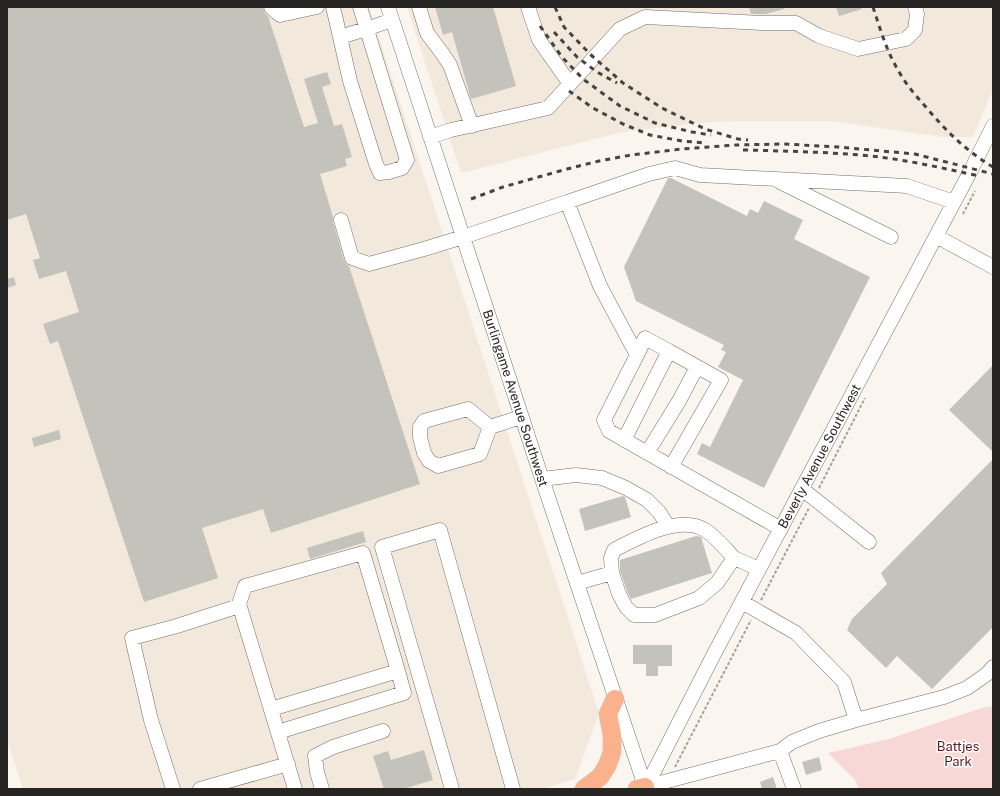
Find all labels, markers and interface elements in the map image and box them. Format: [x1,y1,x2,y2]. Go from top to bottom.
street label: Burlingame Avenue Southwest [480,308,551,489]
street label: Beverly Avenue Southwest [775,382,864,531]
park label: Battjes Park [937,739,979,769]

